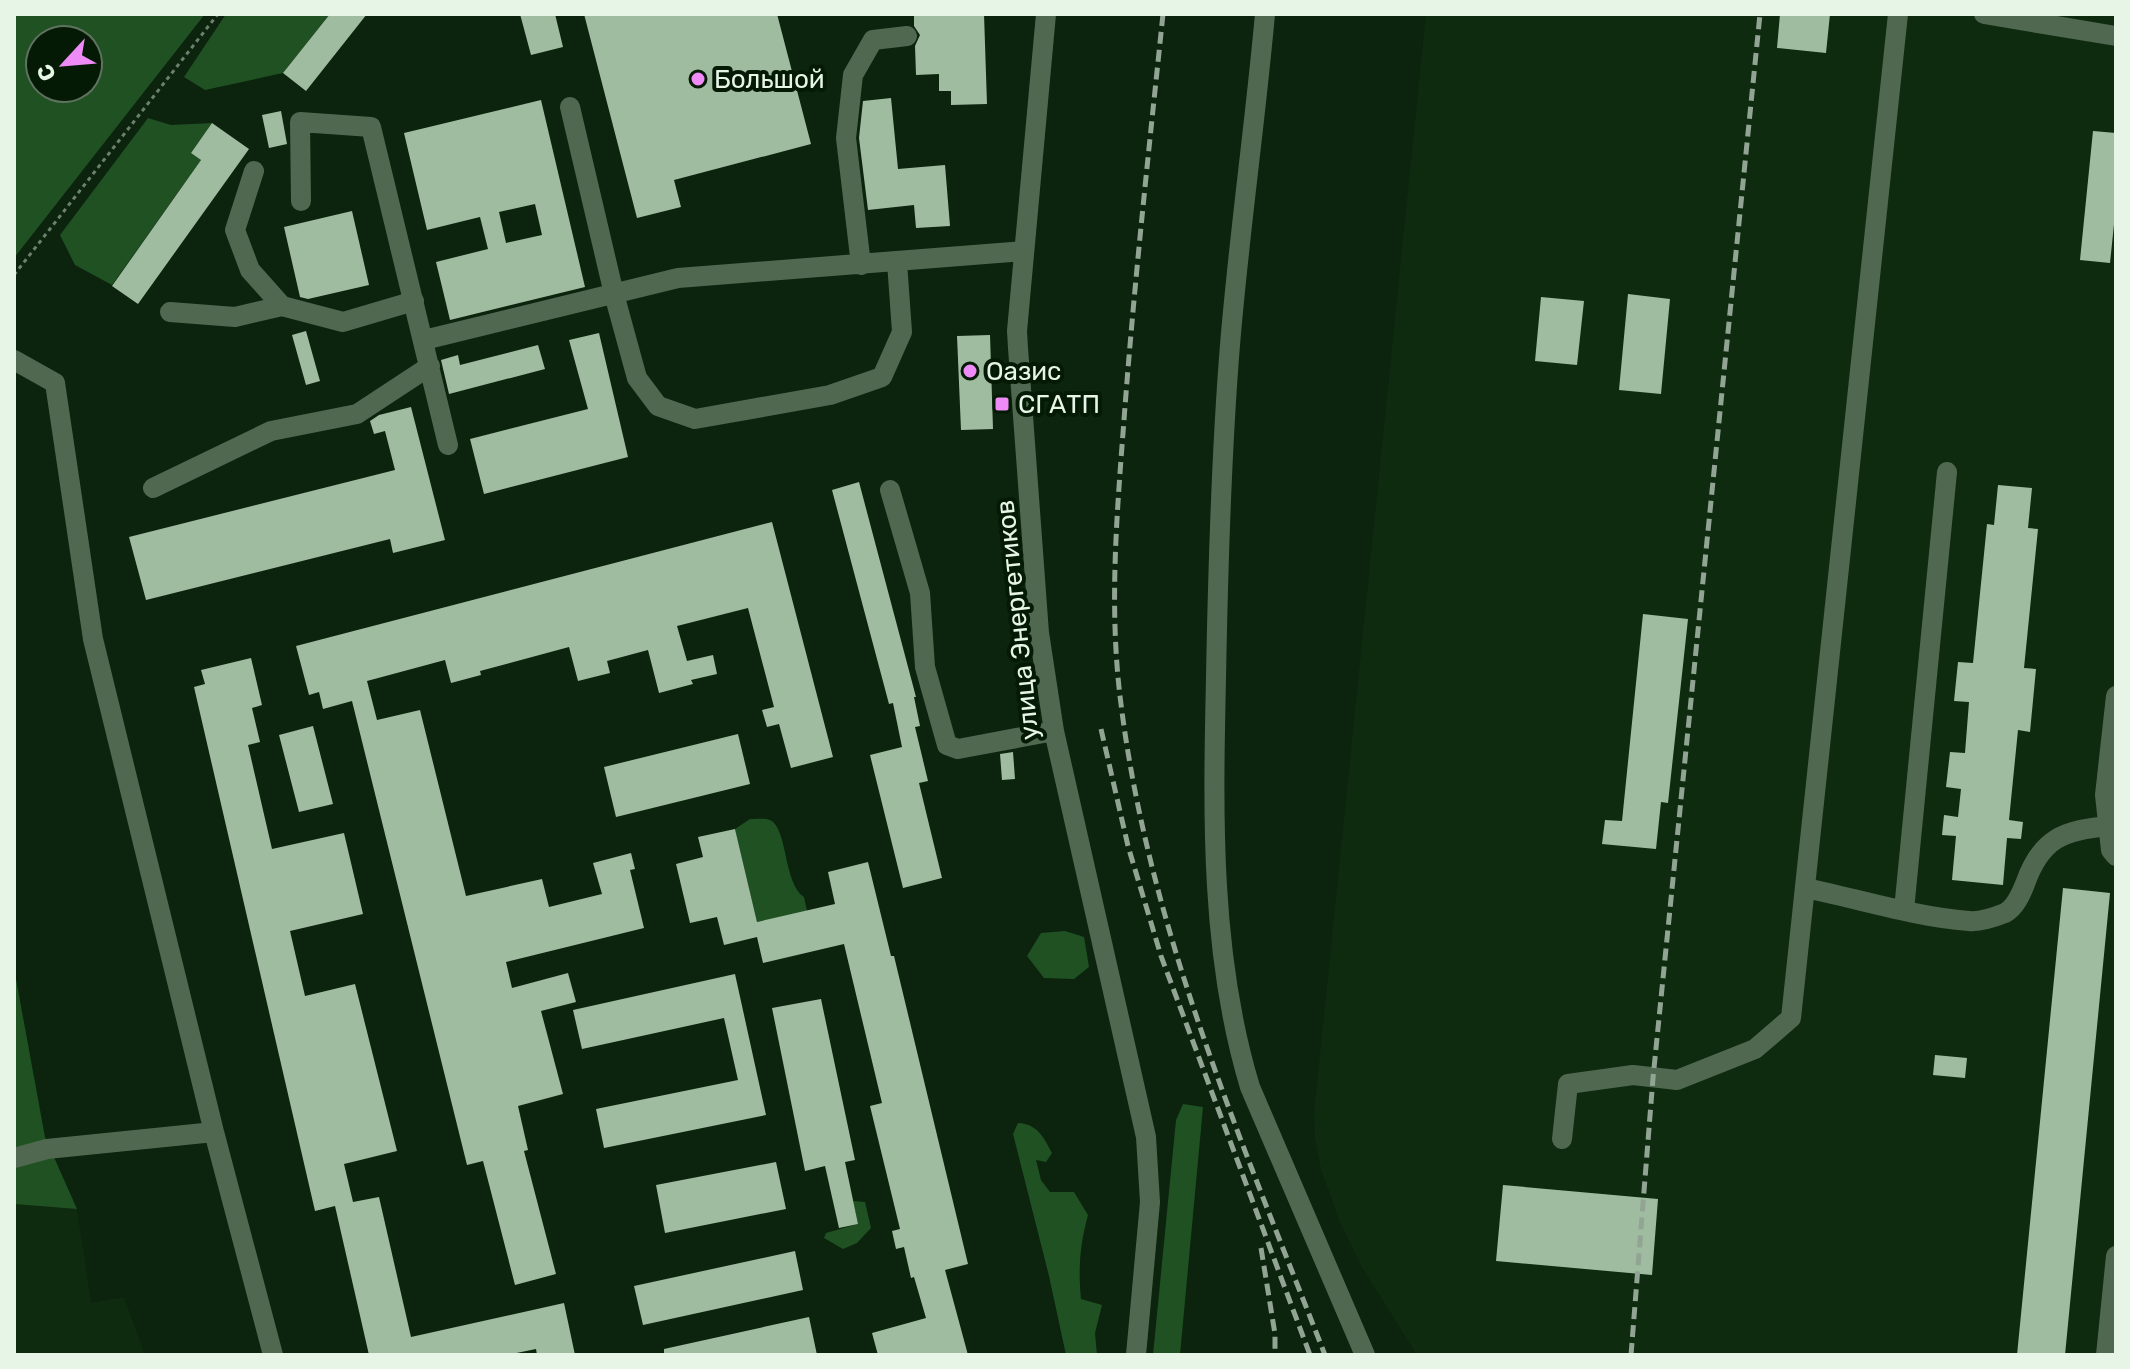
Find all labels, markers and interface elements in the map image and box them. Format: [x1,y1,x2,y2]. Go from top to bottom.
north arrow [24,24,104,104]
text: С [31,60,62,85]
place label: Большой [714,64,825,95]
marker: Большой [689,70,707,88]
place label: Оазис [986,356,1061,387]
marker: Оазис [961,362,979,380]
place label: СГАТП [1018,389,1100,420]
marker: СГАТП [993,395,1011,413]
street label: улица Энергетиков [989,498,1046,741]

